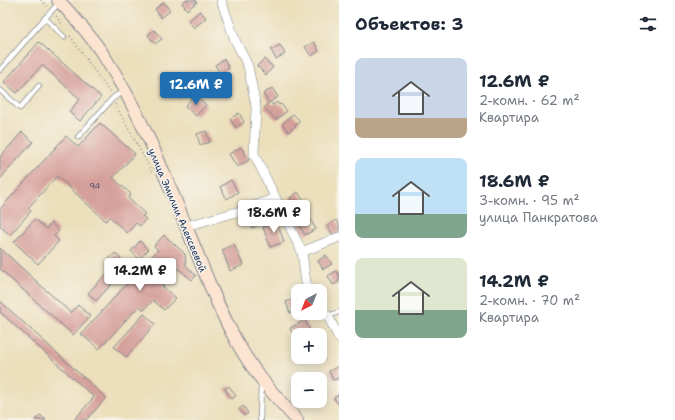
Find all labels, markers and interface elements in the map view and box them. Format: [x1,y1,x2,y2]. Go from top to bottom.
text: Объектов: 3 [355,13,464,35]
icon: filters [637,13,659,35]
text: 12.6M ₽ [479,70,550,92]
pin: 12.6M ₽ [159,72,233,106]
icon: home [387,74,435,122]
text: 12.6M ₽ [169,76,223,93]
text: 2-комн. · 62 m² [479,92,579,109]
text: Квартира [479,109,539,126]
street label: улица Эмилии Алексеевой [145,146,210,275]
text: 18.6M ₽ [479,170,550,192]
icon: home [387,174,435,222]
house number: 94 [90,181,101,192]
text: 3-комн. · 95 m² [479,192,580,209]
pin: 18.6M ₽ [237,200,311,234]
text: 18.6M ₽ [247,204,301,221]
text: улица Панкратова [479,209,598,226]
pin: 14.2M ₽ [103,258,177,292]
text: 14.2M ₽ [113,262,167,279]
text: 14.2M ₽ [479,270,549,292]
icon: home [387,274,435,322]
north arrow [291,284,327,320]
map controls [291,284,327,408]
text: 2-комн. · 70 m² [479,292,580,309]
text: Квартира [479,309,539,326]
button: + [291,328,327,364]
button: − [291,372,327,408]

